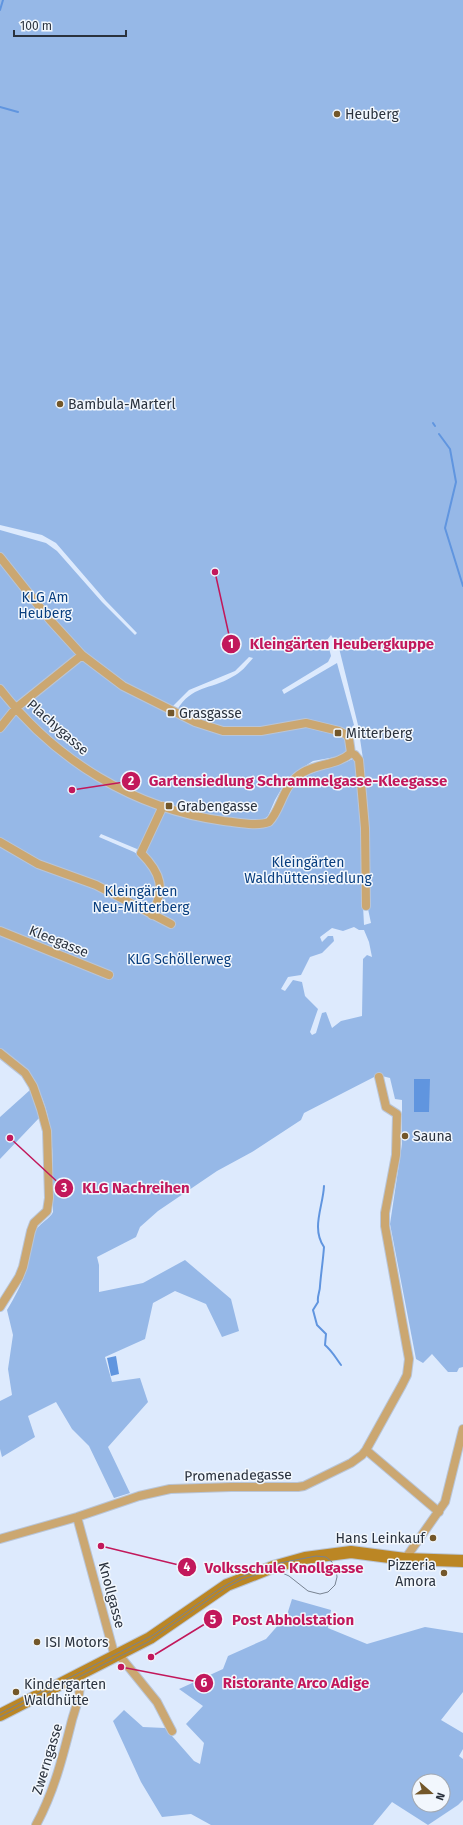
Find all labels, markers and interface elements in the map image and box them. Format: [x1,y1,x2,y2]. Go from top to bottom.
scale bar [14,12,126,38]
text: 100 m [20,19,52,33]
place label: Heuberg [345,106,399,123]
marker: Heuberg [332,109,342,119]
place label: Bambula-Marterl [68,396,176,413]
marker: Bambula-Marterl [55,399,65,409]
park label: KLG Am Heuberg [18,589,73,622]
callout: Kleingärten Heubergkuppe [221,630,442,657]
text: Kleingärten Heubergkuppe [250,635,434,653]
text: 1 [228,637,234,651]
street label: Plachygasse [23,696,92,759]
place label: Grasgasse [179,705,242,722]
marker: Grasgasse [166,708,176,718]
place label: Mitterberg [346,725,413,742]
marker: Mitterberg [333,728,343,738]
callout: Gartensiedlung Schrammelgasse-Kleegasse [121,767,455,794]
text: Gartensiedlung Schrammelgasse-Kleegasse [149,772,447,790]
text: 2 [128,774,134,788]
place label: Grabengasse [177,798,258,815]
marker: Grabengasse [164,801,174,811]
park label: Kleingärten Waldhüttensiedlung [244,854,372,887]
park label: Kleingärten Neu-Mitterberg [92,883,190,916]
street label: Kleegasse [27,922,91,961]
park label: KLG Schöllerweg [127,951,232,968]
place label: Sauna [413,1128,452,1145]
marker: Sauna [400,1131,410,1141]
callout: KLG Nachreihen [54,1174,197,1201]
text: KLG Nachreihen [82,1179,190,1197]
text: 3 [60,1181,67,1195]
street label: Promenadegasse [184,1466,292,1485]
place label: Hans Leinkauf [336,1530,426,1547]
marker: Hans Leinkauf [428,1533,438,1543]
callout: Volksschule Knollgasse [177,1554,372,1581]
place label: Pizzeria Amora [387,1557,436,1590]
text: Volksschule Knollgasse [203,1559,364,1577]
street label: Knollgasse [95,1560,129,1630]
text: 4 [184,1560,191,1574]
marker: Pizzeria Amora [439,1568,449,1578]
callout: Post Abholstation [203,1606,362,1633]
text: Post Abholstation [232,1611,354,1629]
text: 5 [210,1613,217,1627]
place label: ISI Motors [45,1634,109,1651]
marker: ISI Motors [32,1637,42,1647]
callout: Ristorante Arco Adige [194,1670,377,1697]
text: Ristorante Arco Adige [223,1674,369,1692]
place label: Kindergarten Waldhütte [24,1676,106,1709]
text: 6 [201,1676,208,1690]
marker: Kindergarten Waldhütte [11,1687,21,1697]
street label: Zwerngasse [29,1722,66,1797]
north arrow [411,1773,451,1813]
text: N [433,1791,447,1802]

